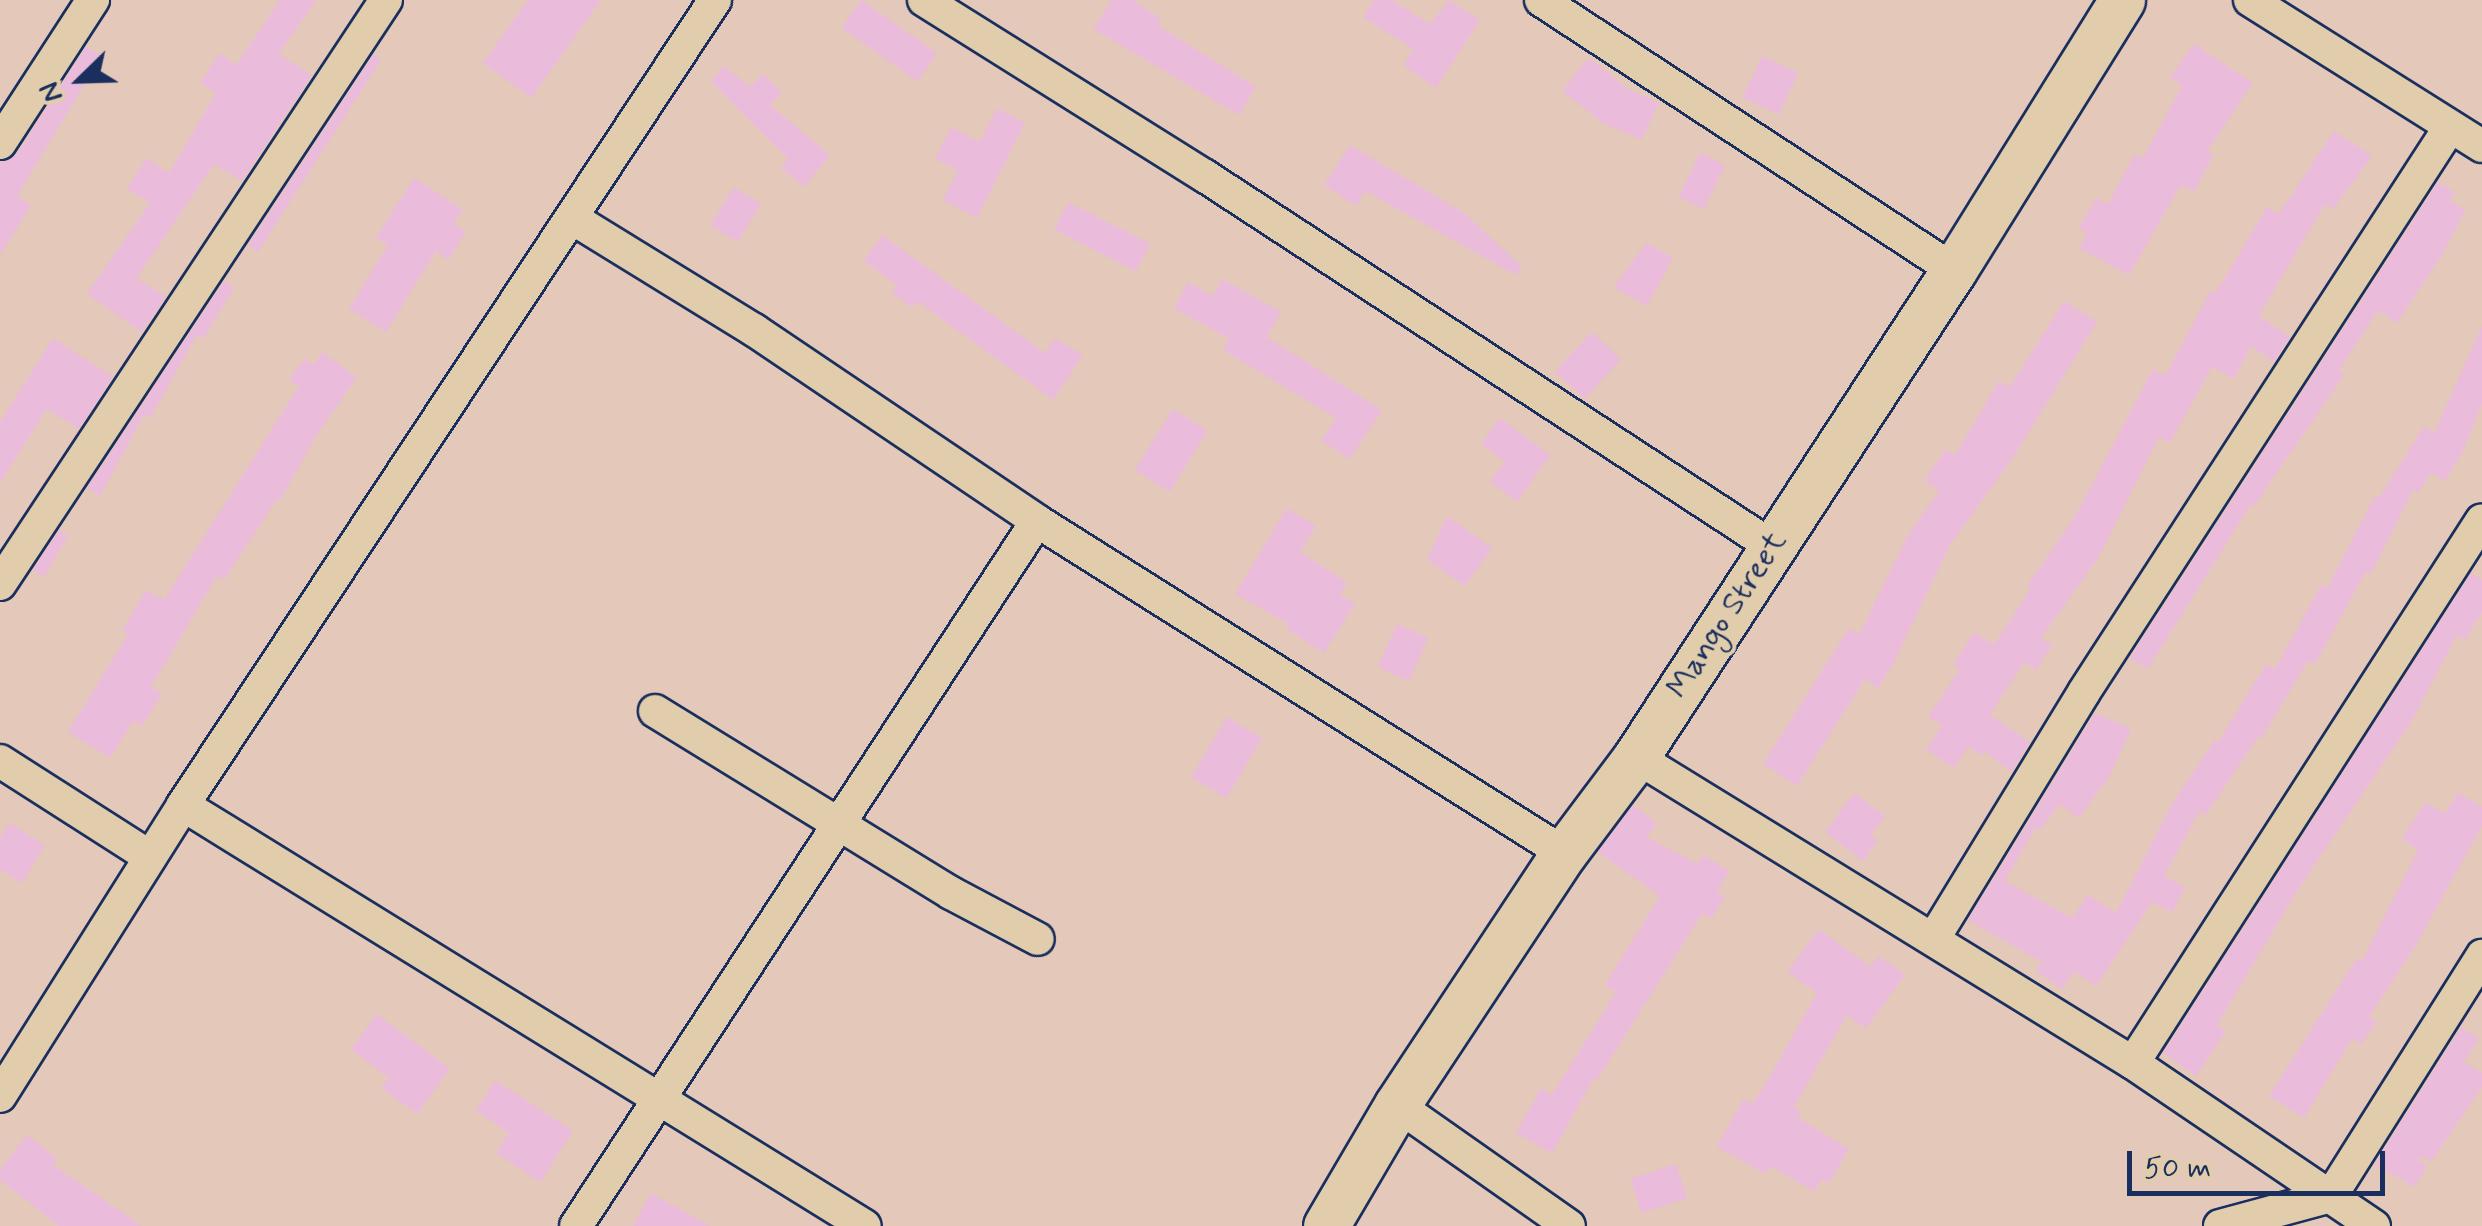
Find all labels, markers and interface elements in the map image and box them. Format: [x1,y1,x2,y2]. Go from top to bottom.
north arrow [30,30,130,130]
text: N [31,76,73,108]
street label: Mango Street [1659,524,1795,706]
scale bar [2132,1131,2390,1193]
text: 50 m [2144,1149,2211,1188]

